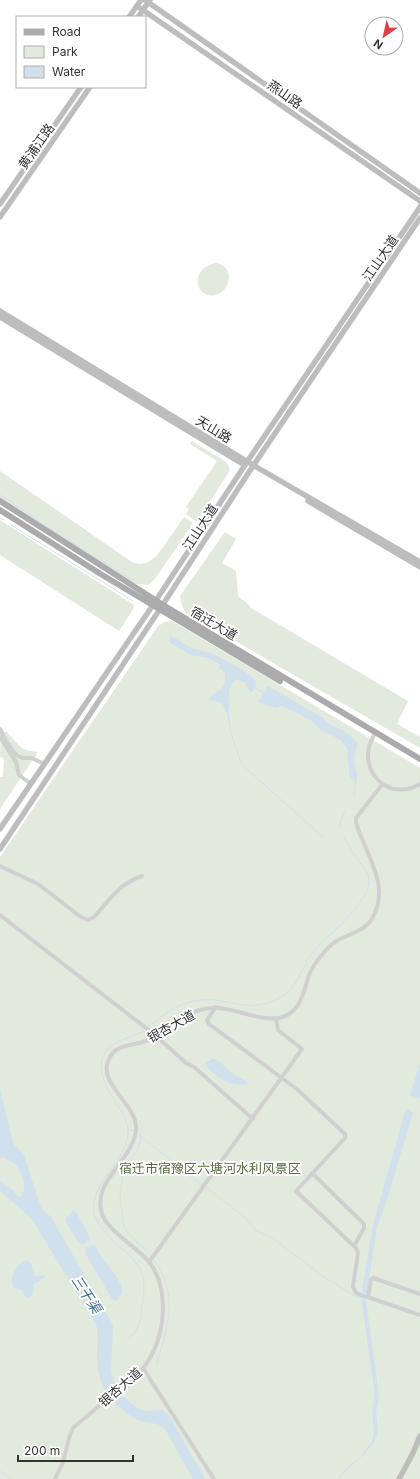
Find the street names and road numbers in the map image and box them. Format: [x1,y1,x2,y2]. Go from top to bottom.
street label: 燕山路 [264,76,306,112]
street label: 黄浦江路 [15,120,57,172]
street label: 江山大道 [359,232,401,284]
street label: 天山路 [193,412,235,446]
street label: 江山大道 [179,501,221,553]
street label: 宿迁大道 [188,603,240,643]
street label: 银杏大道 [144,1006,198,1046]
street label: 银杏大道 [95,1364,145,1410]

